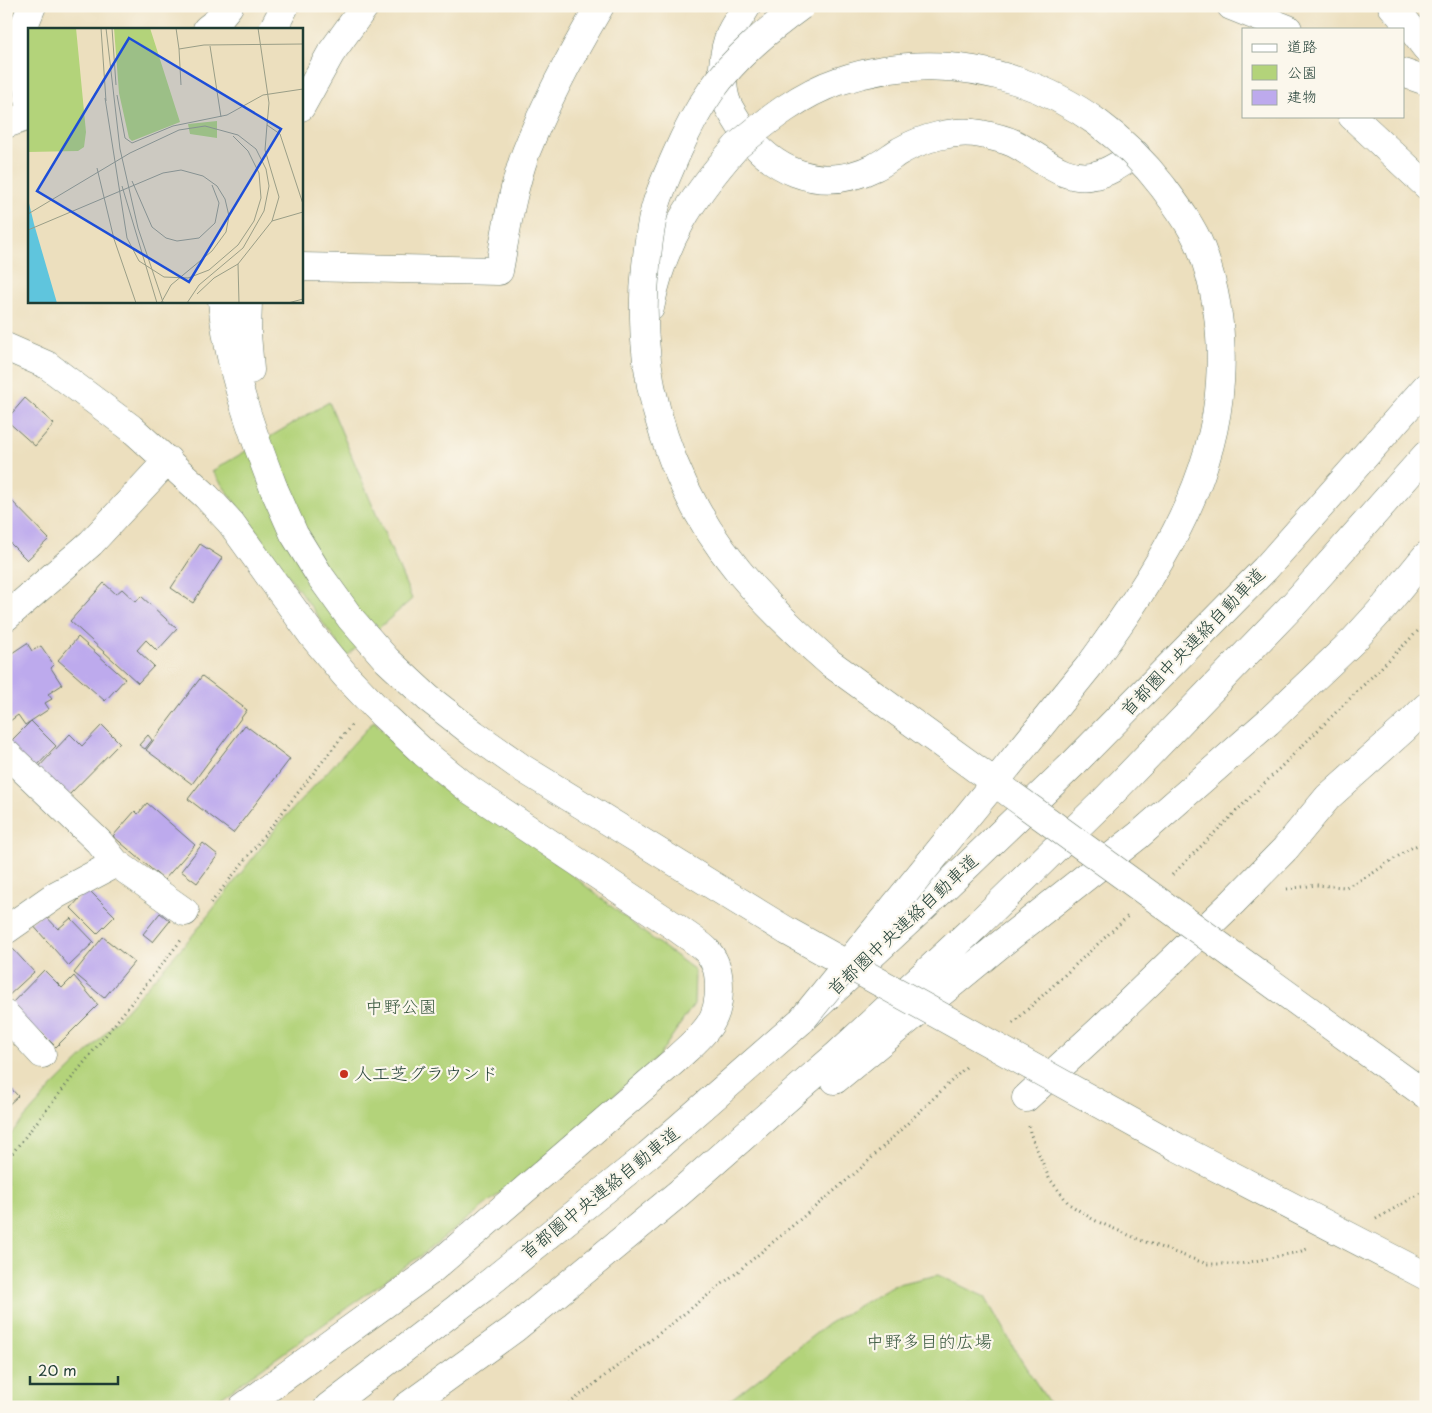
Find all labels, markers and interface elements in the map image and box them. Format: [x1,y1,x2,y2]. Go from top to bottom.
inset map [28,28,302,302]
legend [1242,28,1404,118]
text: 道路 [1287,34,1317,57]
text: 公園 [1287,60,1317,83]
text: 建物 [1287,84,1317,107]
street label: 首都圏中央連絡自動車道 [1113,560,1270,722]
street label: 首都圏中央連絡自動車道 [820,847,984,1001]
park label: 中野公園 [365,992,437,1019]
place label: 人工芝グラウンド [354,1059,498,1086]
marker: 人工芝グラウンド [338,1068,350,1080]
street label: 首都圏中央連絡自動車道 [514,1119,684,1265]
park label: 中野多目的広場 [866,1327,992,1354]
scale bar [30,1353,118,1385]
text: 20 m [38,1358,77,1381]

